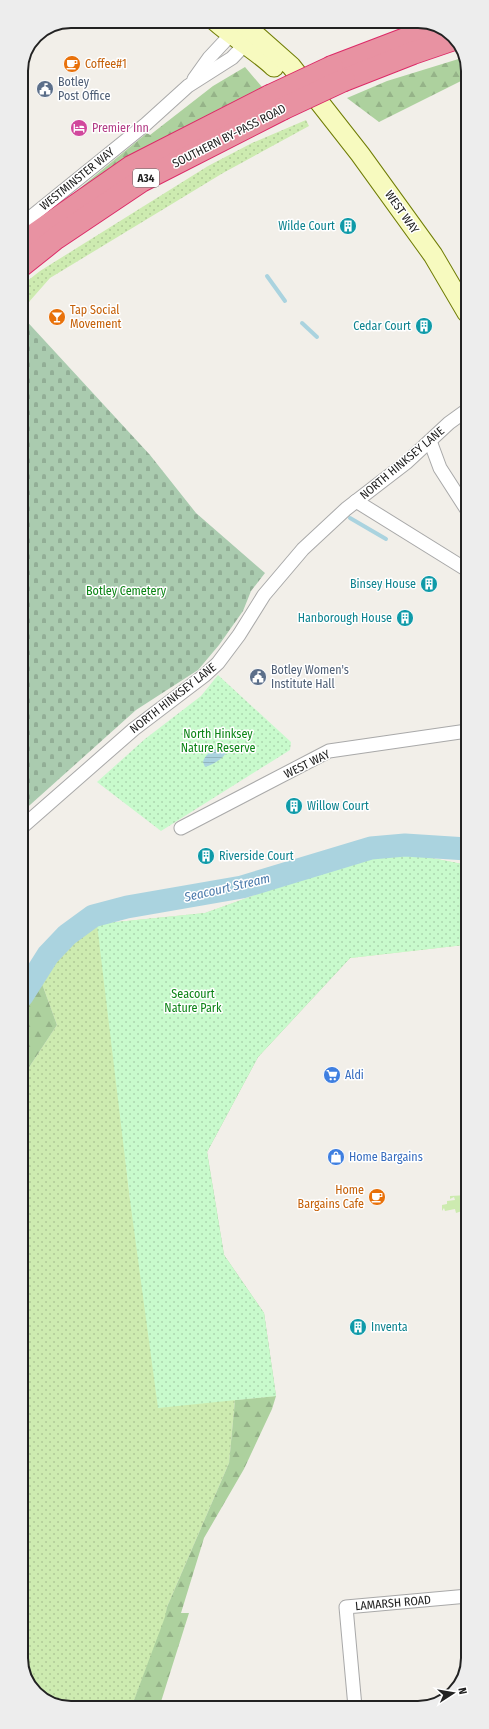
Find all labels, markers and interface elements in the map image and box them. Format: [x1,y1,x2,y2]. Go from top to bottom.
cafe icon: Coffee#1 [62,54,82,74]
place label: Coffee#1 [85,57,127,71]
place label: Botley Post Office [58,75,110,103]
public building icon: Botley Post Office [35,79,55,99]
street label: SOUTHERN BY-PASS ROAD [170,101,288,171]
hotel icon: Premier Inn [69,118,89,138]
place label: Premier Inn [92,121,149,135]
street label: WESTMINSTER WAY [37,145,117,213]
road number: A34 [133,169,159,187]
street label: WEST WAY [382,188,422,236]
building icon: Wilde Court [338,216,358,236]
place label: Wilde Court [278,219,335,233]
place label: Tap Social Movement [70,303,121,331]
bar icon: Tap Social Movement [47,307,67,327]
building icon: Cedar Court [414,316,434,336]
place label: Cedar Court [353,319,411,333]
street label: NORTH HINKSEY LANE [357,423,447,502]
building icon: Binsey House [419,574,439,594]
place label: Binsey House [350,577,416,591]
park label: Botley Cemetery [86,584,167,598]
building icon: Hanborough House [395,608,415,628]
place label: Hanborough House [298,611,392,625]
street label: NORTH HINKSEY LANE [127,660,219,736]
place label: Botley Women's Institute Hall [271,663,349,691]
public building icon: Botley Women's Institute Hall [248,667,268,687]
park label: North Hinksey Nature Reserve [181,727,255,755]
street label: WEST WAY [282,747,332,781]
building icon: Willow Court [284,796,304,816]
place label: Willow Court [307,799,369,813]
building icon: Riverside Court [196,846,216,866]
place label: Riverside Court [219,849,294,863]
water label: Seacourt Stream [182,870,271,905]
park label: Seacourt Nature Park [164,987,222,1015]
supermarket icon: Aldi [322,1065,342,1085]
place label: Aldi [345,1068,364,1082]
shop icon: Home Bargains [326,1147,346,1167]
place label: Home Bargains [349,1150,423,1164]
place label: Home Bargains Cafe [298,1183,364,1211]
cafe icon: Home Bargains Cafe [367,1187,387,1207]
building icon: Inventa [348,1317,368,1337]
place label: Inventa [371,1320,408,1334]
street label: LAMARSH ROAD [354,1593,432,1613]
north arrow [433,1673,473,1713]
text: N [455,1686,469,1696]

